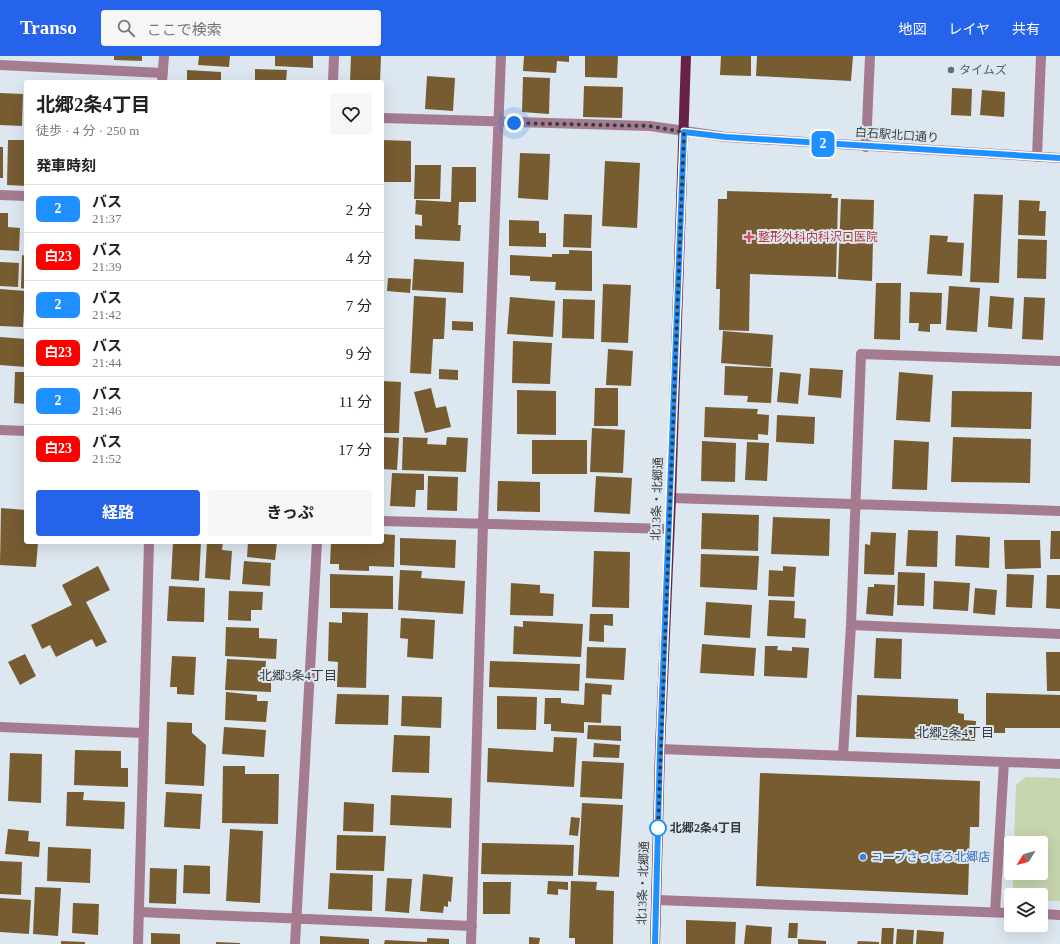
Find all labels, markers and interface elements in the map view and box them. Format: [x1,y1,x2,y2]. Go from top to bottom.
search box [101,10,381,46]
text: Transo [20,17,77,38]
icon: search [115,17,137,39]
text: ここで検索 [147,22,222,38]
text: 地図 [898,22,926,37]
text: レイヤ [948,22,990,37]
text: 共有 [1012,22,1040,37]
place label: タイムズ [959,63,1007,77]
marker: タイムズ [946,65,956,75]
button: heart [330,93,372,135]
text: 北郷2条4丁目 [36,94,150,115]
your location [504,113,524,133]
text: 徒歩 · 4 分 · 250 m [36,123,139,138]
street label: 白石駅北口通り [855,125,939,145]
line badge: 2 [810,131,836,157]
text: 2 [820,136,827,151]
text: 発車時刻 [36,158,96,174]
text: バス [92,194,122,210]
text: 2 [55,201,62,216]
text: 2 分 [346,202,372,218]
text: 21:37 [92,211,122,226]
place label: 整形外科内科沢口医院 [758,230,878,244]
marker: 整形外科内科沢口医院 [743,231,755,243]
text: バス [92,242,122,258]
text: 白23 [44,249,72,264]
text: 4 分 [346,250,372,266]
text: 21:39 [92,259,122,274]
text: バス [92,290,122,306]
text: 2 [55,297,62,312]
text: 7 分 [346,298,372,314]
text: 21:42 [92,307,122,322]
text: バス [92,338,122,354]
text: 白23 [44,345,72,360]
text: 9 分 [346,346,372,362]
text: 21:44 [92,355,122,370]
text: バス [92,386,122,402]
text: 2 [55,393,62,408]
text: 11 分 [339,394,372,410]
text: 21:46 [92,403,122,418]
text: バス [92,434,122,450]
text: 白23 [44,441,72,456]
text: 17 分 [338,442,372,458]
text: 21:52 [92,451,122,466]
street label: 北13条・北郷通 [649,457,665,541]
button: 経路 [36,490,200,536]
button: きっぷ [208,490,372,536]
district label: 北郷3条4丁目 [259,668,337,683]
district label: 北郷2条4丁目 [916,725,994,740]
marker: 北郷2条4丁目 [649,819,667,837]
place label: 北郷2条4丁目 [670,821,742,835]
north arrow [1004,836,1048,880]
map controls [1004,836,1048,932]
street label: 北13条・北郷通 [635,841,651,925]
place label: コープさっぽろ北郷店 [871,850,990,864]
marker: コープさっぽろ北郷店 [858,852,868,862]
button: layers [1004,888,1048,932]

